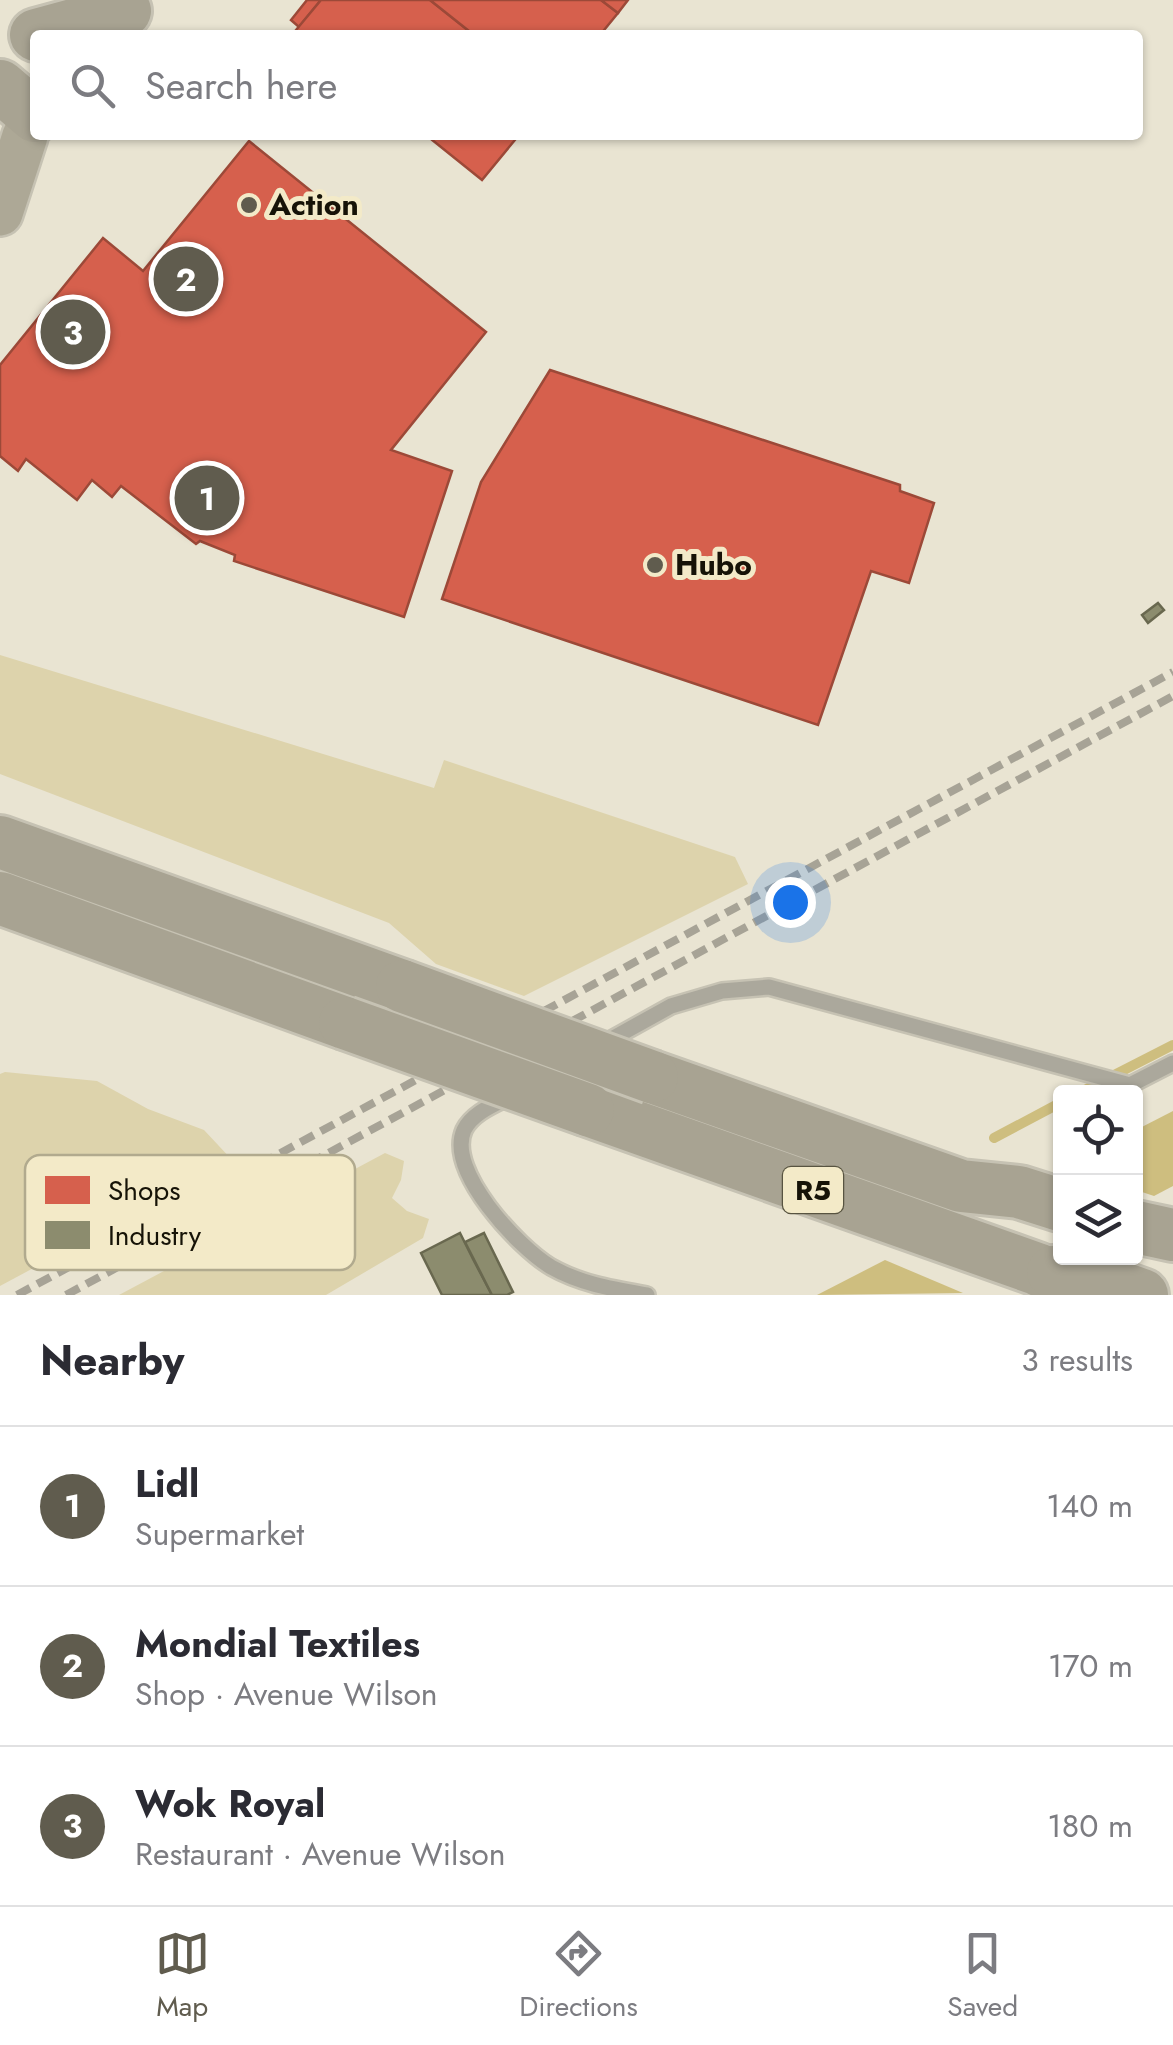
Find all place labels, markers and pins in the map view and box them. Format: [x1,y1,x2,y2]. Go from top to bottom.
place label: Action [268,183,359,226]
marker: Action [238,194,260,216]
pin: 2 [154,242,218,316]
pin: 3 [40,294,106,370]
pin: 1 [174,460,240,536]
place label: Hubo [675,543,752,586]
marker: Hubo [644,554,666,576]

